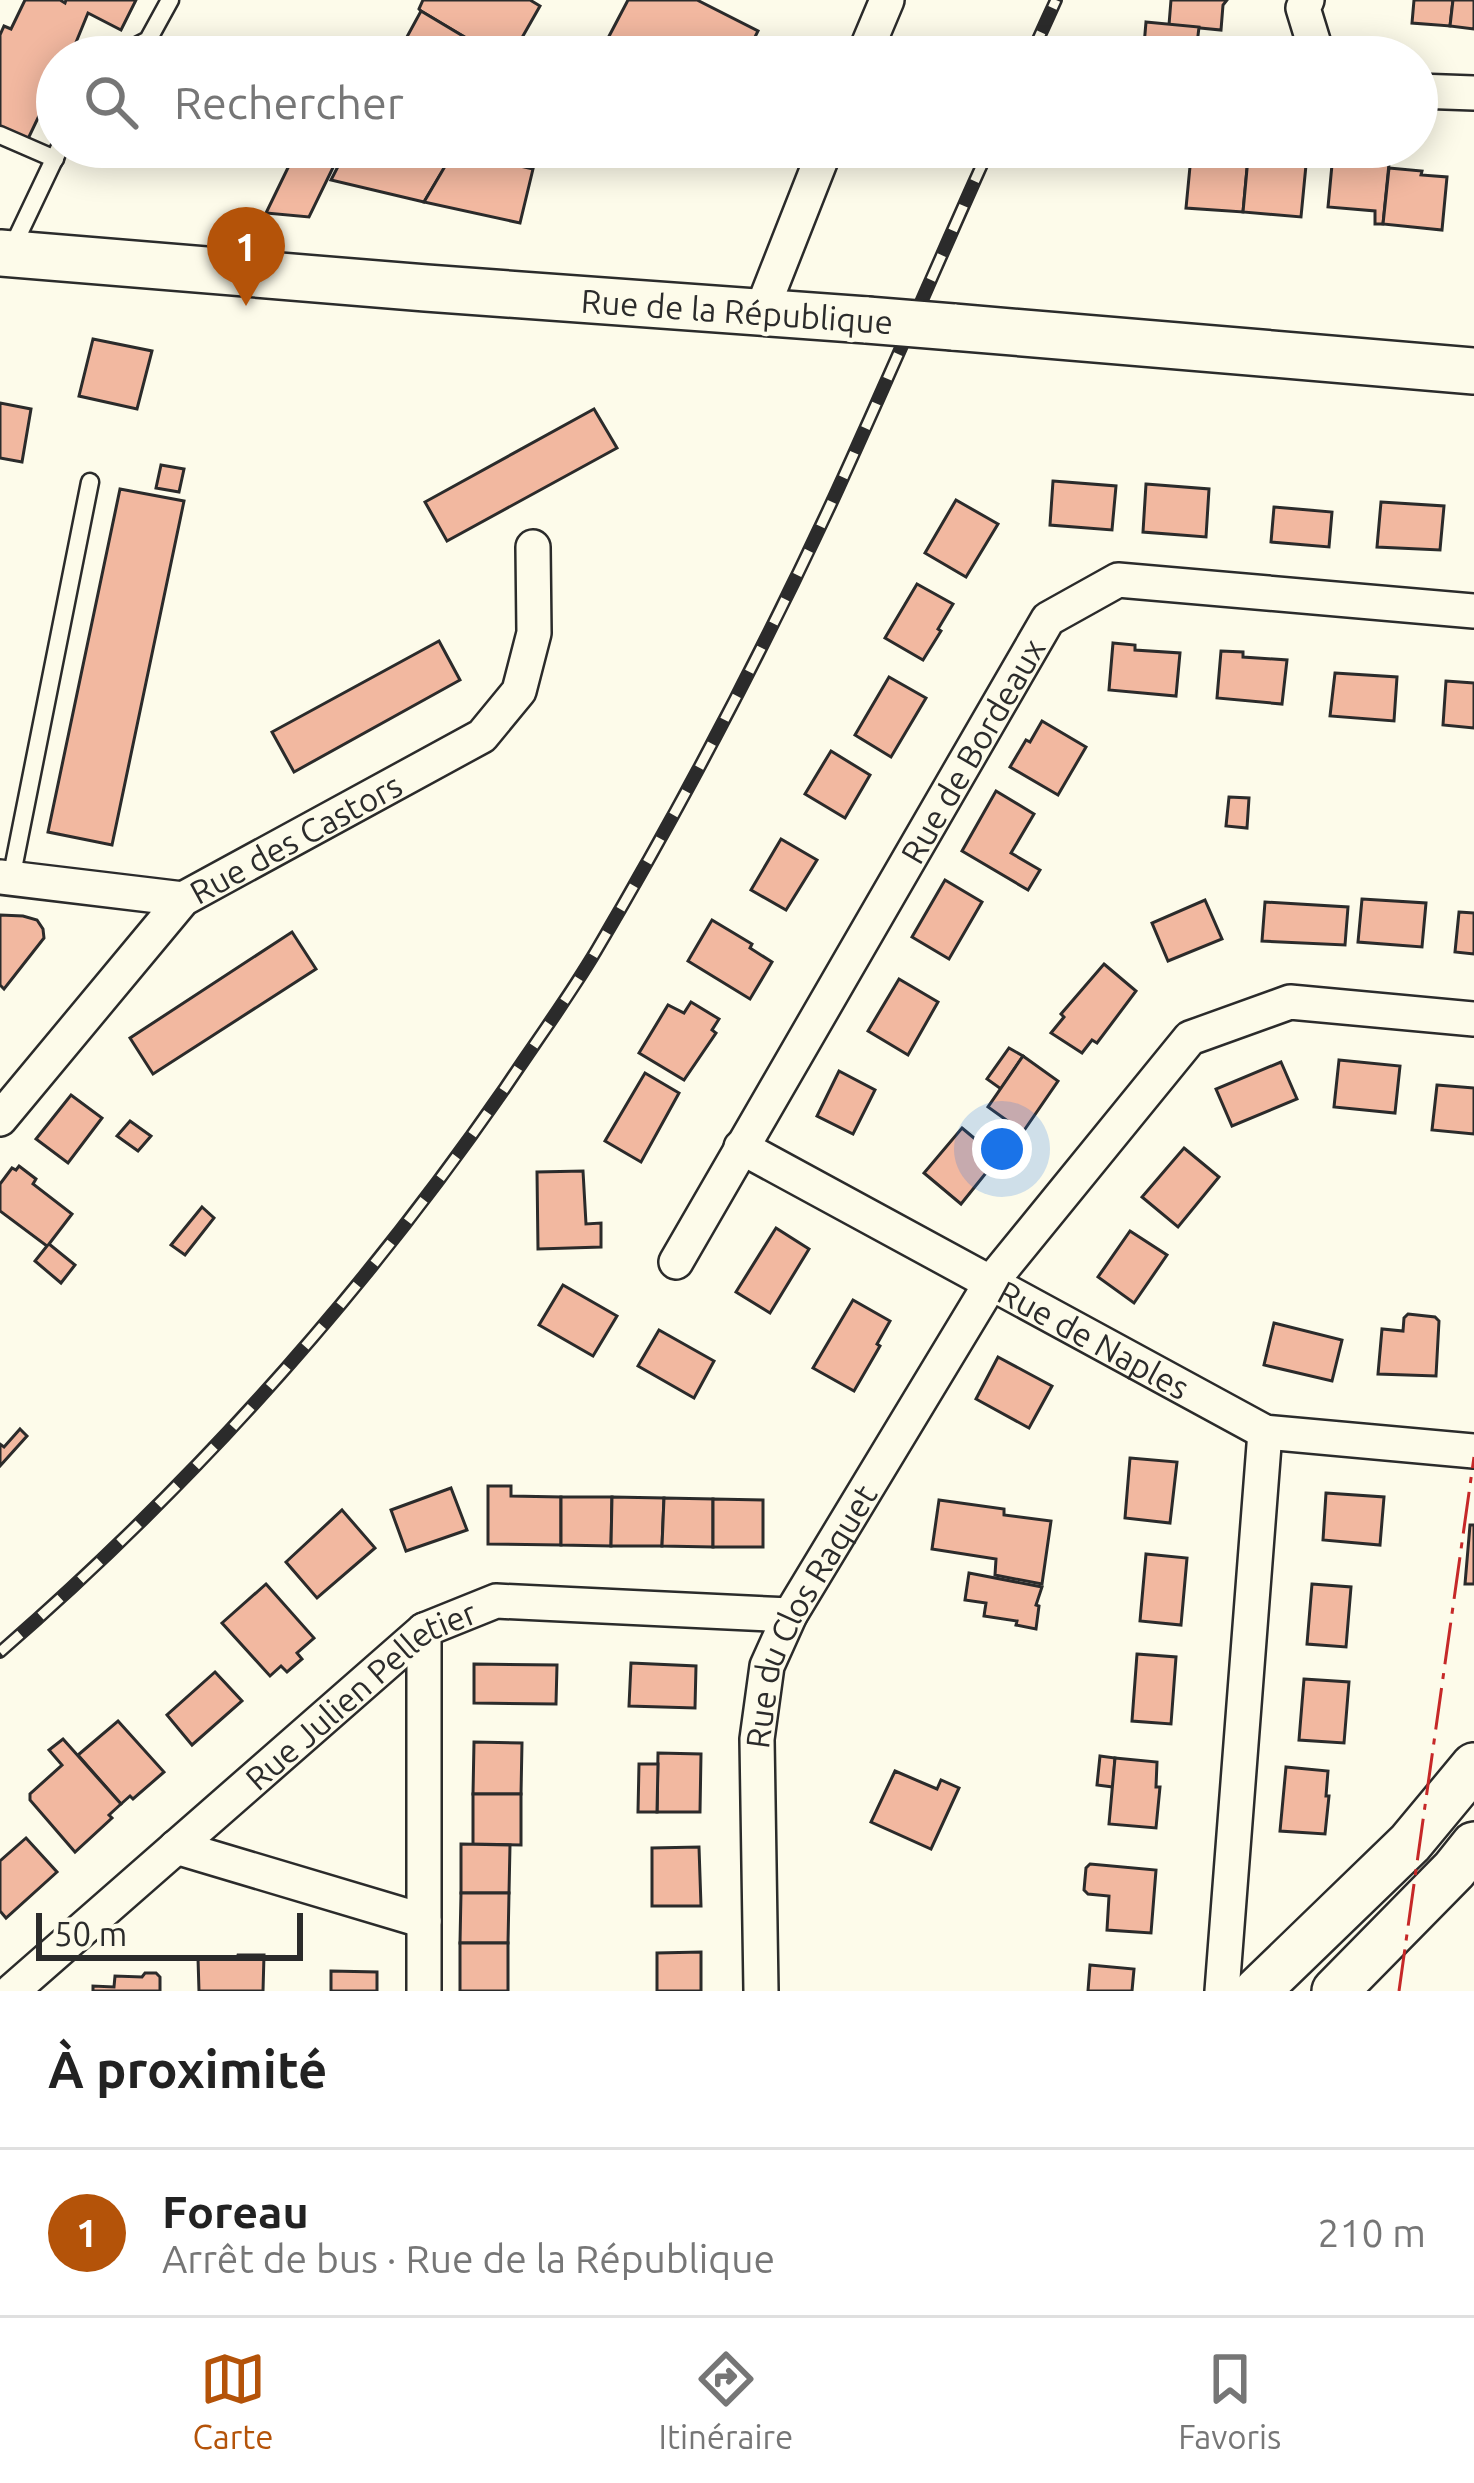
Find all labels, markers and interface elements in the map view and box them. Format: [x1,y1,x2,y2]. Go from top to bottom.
search box [36,36,1438,168]
icon: search [78,69,144,135]
text: Rechercher [174,77,404,128]
pin: 1 [207,207,285,306]
street label: Rue de la République [580,282,894,340]
street label: Rue de Bordeaux [893,632,1051,869]
street label: Rue des Castors [183,765,407,910]
your location [972,1119,1032,1179]
street label: Rue de Naples [992,1272,1196,1406]
street label: Rue du Clos Raquet [737,1478,883,1750]
street label: Rue Julien Pelletier [237,1592,482,1797]
scale bar [36,1907,303,1960]
text: 50 m [54,1915,127,1952]
text: À proximité [48,2040,327,2098]
text: Foreau [162,2186,309,2237]
text: 1 [76,2211,98,2254]
text: 210 m [1317,2211,1426,2254]
text: Arrêt de bus · Rue de la République [162,2237,775,2280]
tab: Carte [193,2346,273,2455]
tab: Itinéraire [658,2346,793,2455]
tab: Favoris [1178,2346,1281,2455]

